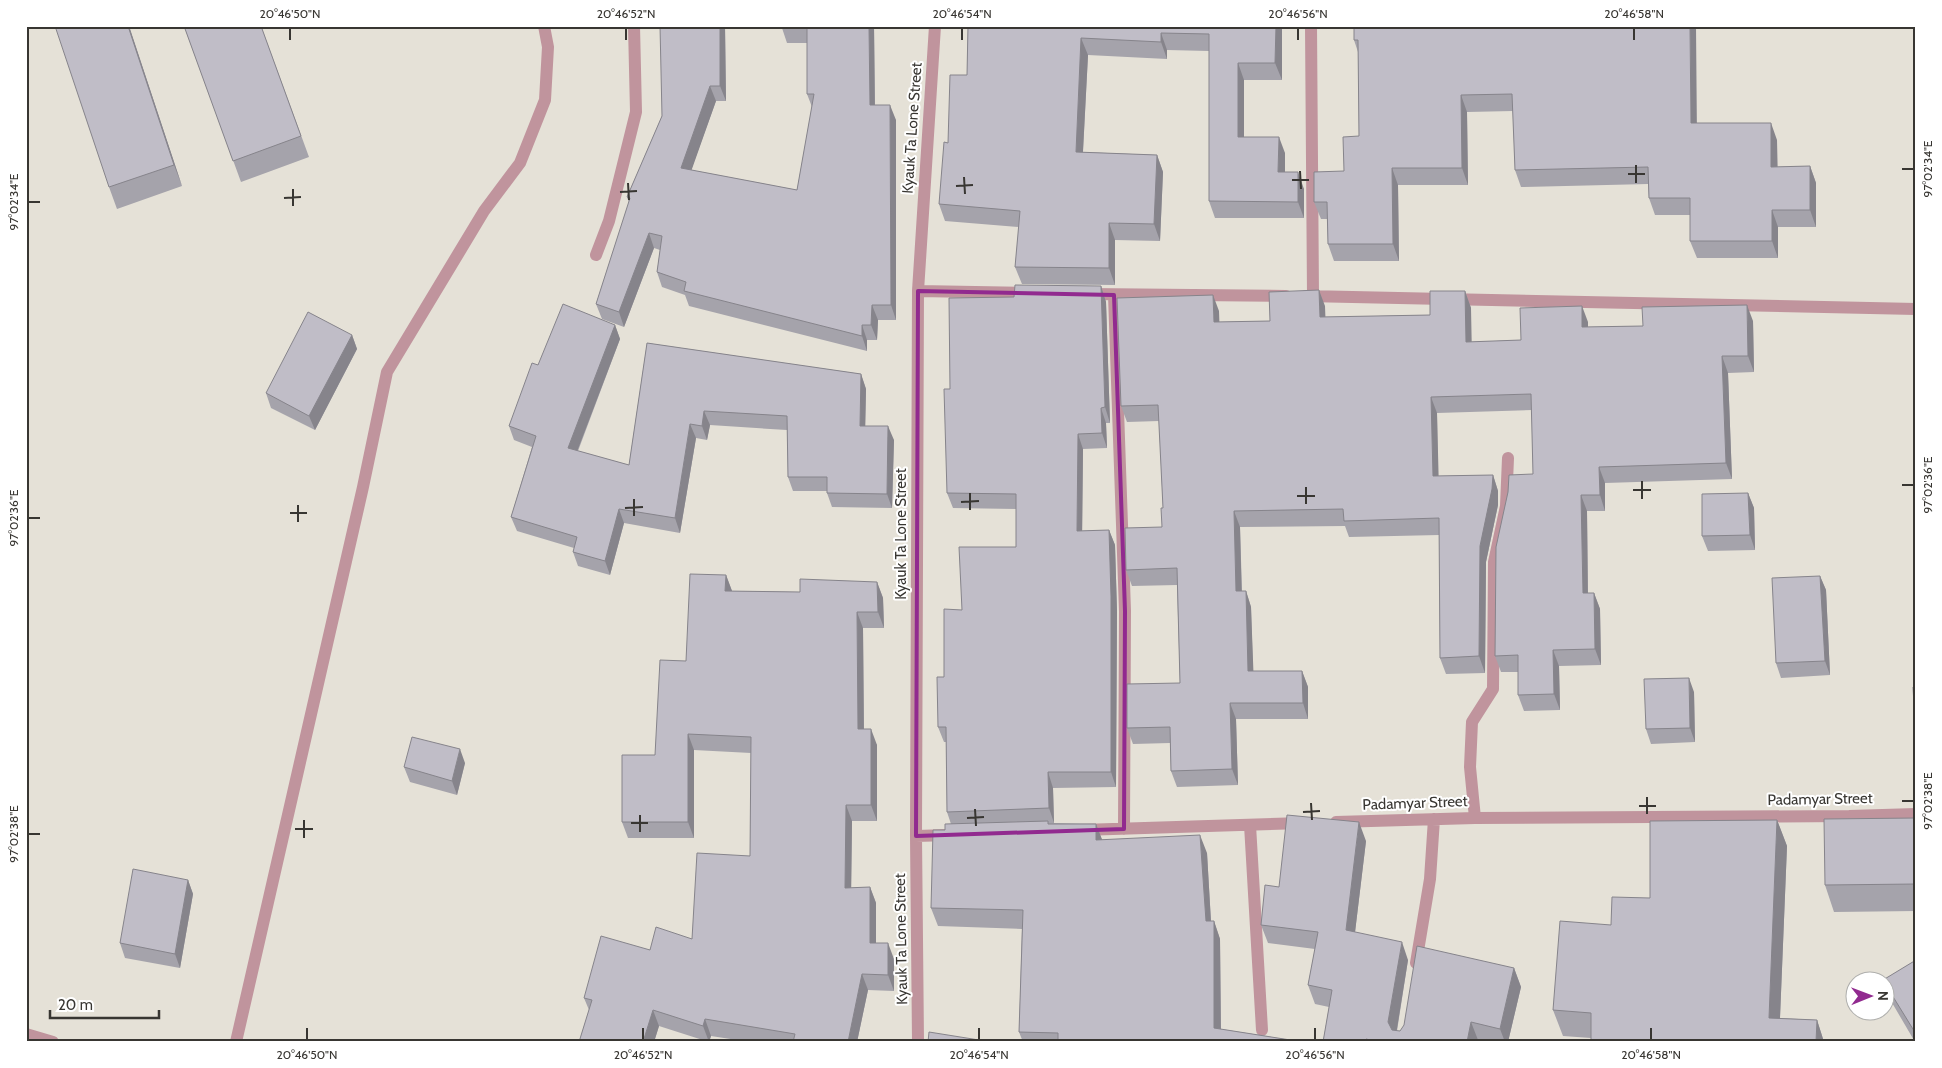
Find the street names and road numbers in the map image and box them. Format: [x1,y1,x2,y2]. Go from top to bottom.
street label: Kyauk Ta Lone Street [898,62,926,194]
street label: Kyauk Ta Lone Street [892,468,910,600]
street label: Padamyar Street [1767,789,1873,809]
street label: Padamyar Street [1362,792,1468,814]
street label: Kyauk Ta Lone Street [891,873,911,1005]

